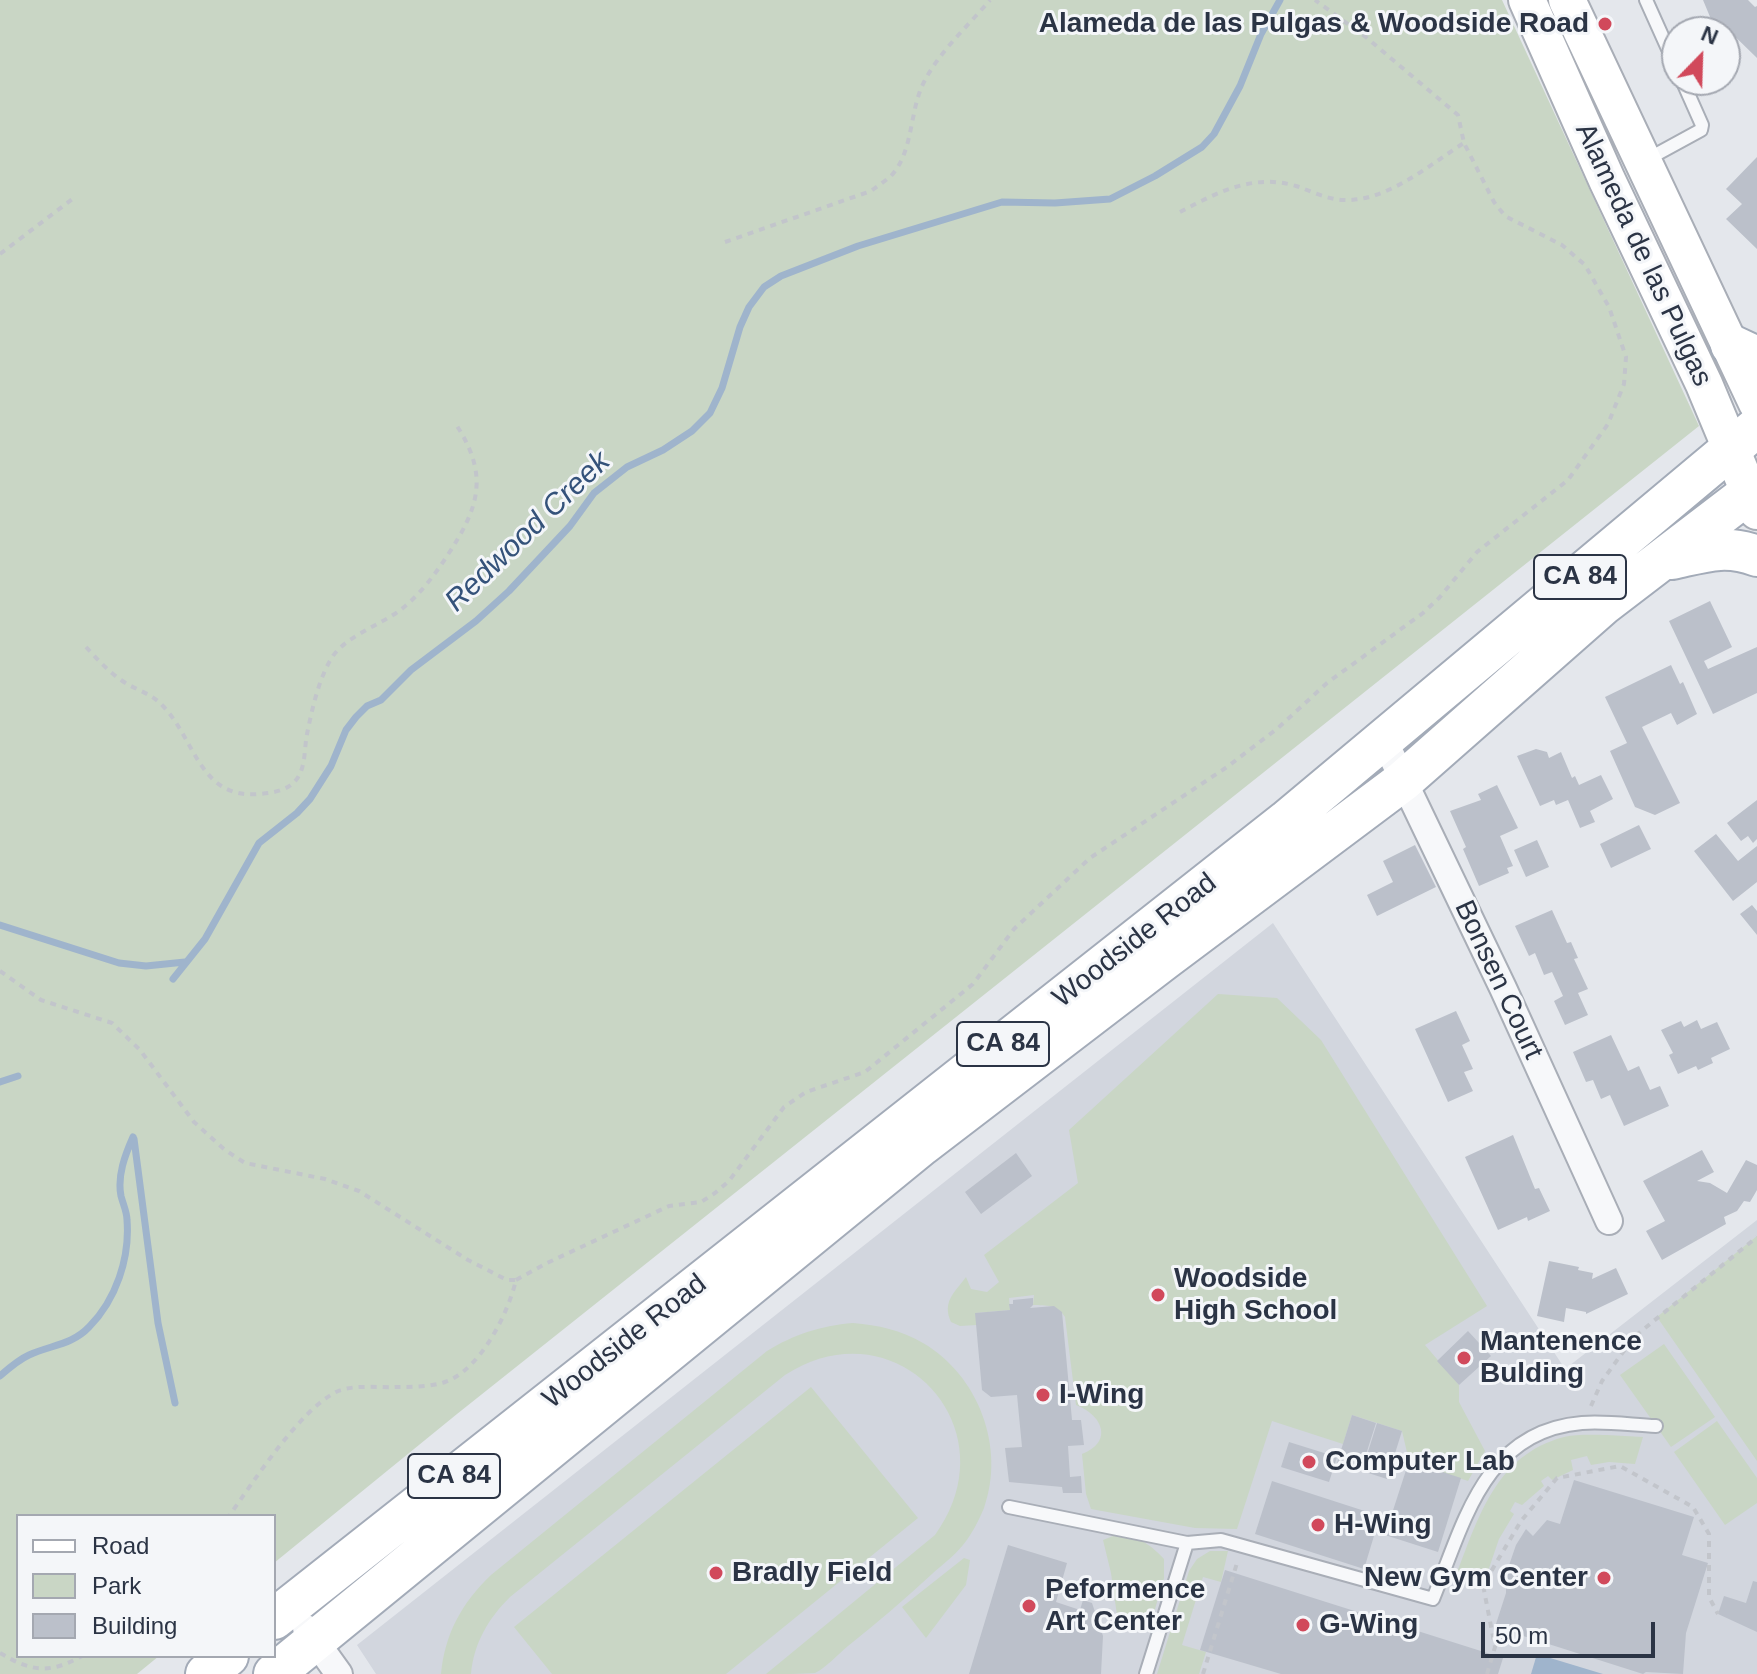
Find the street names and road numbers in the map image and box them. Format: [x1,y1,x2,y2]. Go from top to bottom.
street label: Alameda de las Pulgas [1567,118,1719,392]
road number: CA 84 [1534,555,1626,599]
street label: Woodside Road [1046,867,1224,1015]
street label: Bonsen Court [1447,895,1549,1065]
road number: CA 84 [957,1022,1049,1066]
street label: Woodside Road [536,1268,714,1416]
road number: CA 84 [408,1454,500,1498]

